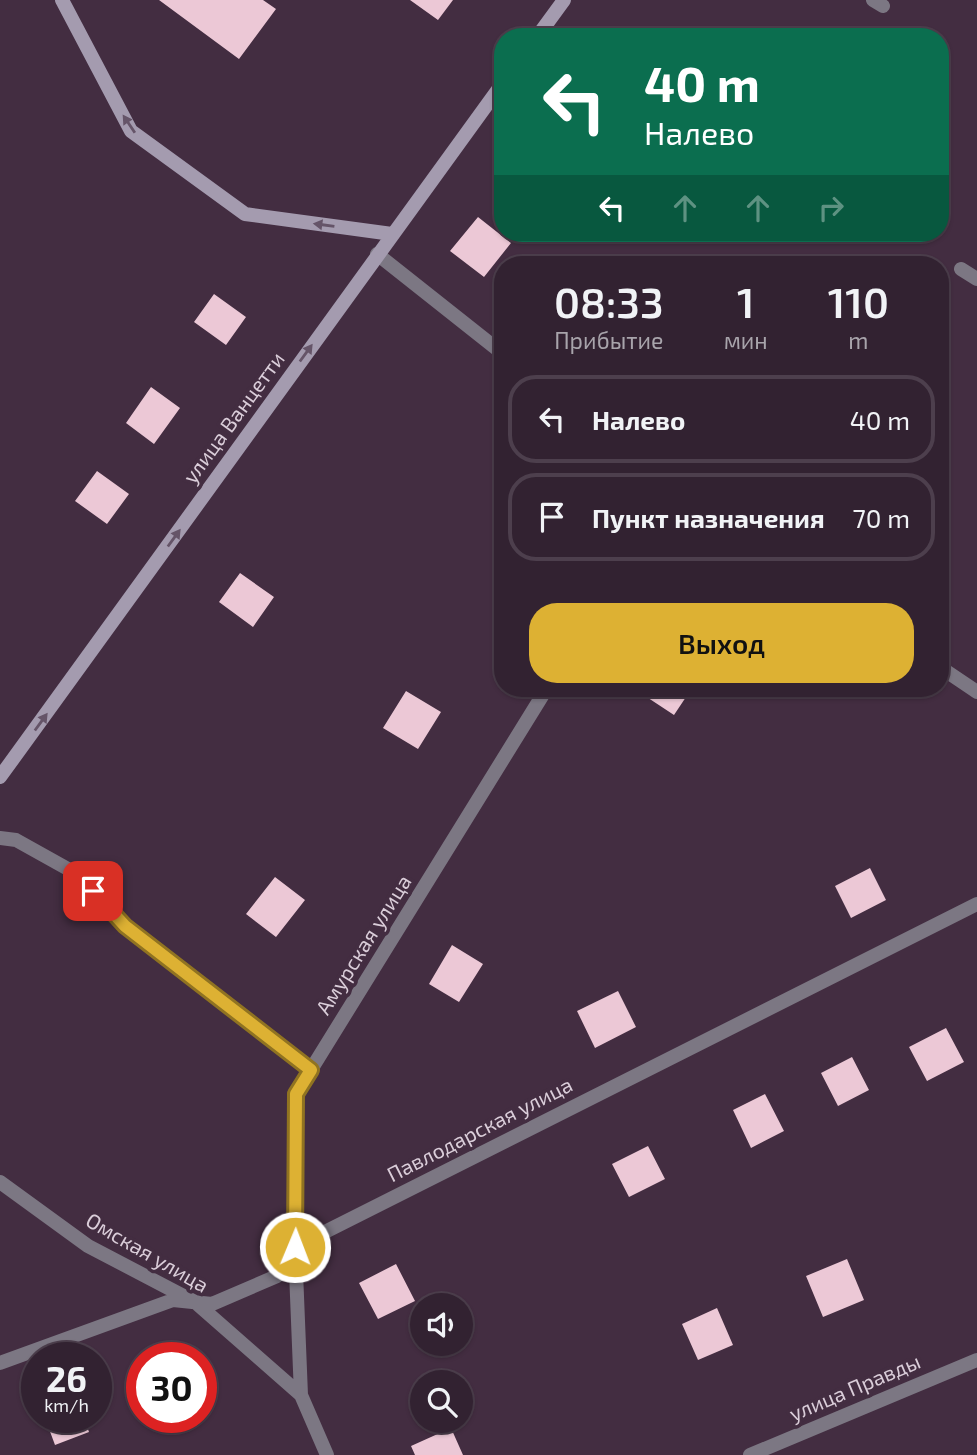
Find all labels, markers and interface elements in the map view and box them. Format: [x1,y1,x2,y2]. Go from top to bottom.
text: 40 m [644,53,760,112]
icon: left [529,56,620,147]
text: Налево [644,113,754,151]
one-way arrow [122,114,135,134]
icon: left [593,189,631,227]
icon: ahead [666,189,704,227]
icon: ahead [739,189,777,227]
icon: right [812,189,850,227]
one-way arrow [313,219,335,230]
text: 08:33 [554,276,664,326]
text: 1 [737,276,754,326]
text: 110 [828,276,889,326]
text: Прибытие [554,326,663,354]
text: мин [724,326,768,354]
text: m [848,326,868,354]
one-way arrow [299,344,313,362]
street label: улица Ванцетти [177,347,290,488]
icon: left [533,400,571,438]
text: Налево [592,404,685,435]
text: 40 m [850,404,910,435]
icon: arrive [533,498,571,536]
text: Пункт назначения [592,502,825,533]
text: 70 m [852,502,910,533]
one-way arrow [166,529,180,547]
button: Выход [529,603,914,683]
one-way arrow [34,713,48,731]
pin [63,861,123,921]
street label: Амурская улица [310,870,417,1019]
icon: arrive [74,872,112,910]
street label: Павлодарская улица [382,1071,577,1187]
street label: Омская улица [81,1206,214,1298]
position arrow [258,1210,332,1284]
map controls [410,1293,473,1433]
button: sound [410,1293,473,1356]
speed limit sign: 30 [126,1342,217,1433]
street label: улица Правды [785,1348,924,1426]
text: 26 [46,1357,87,1399]
button: search [410,1370,473,1433]
text: km/h [44,1394,89,1416]

